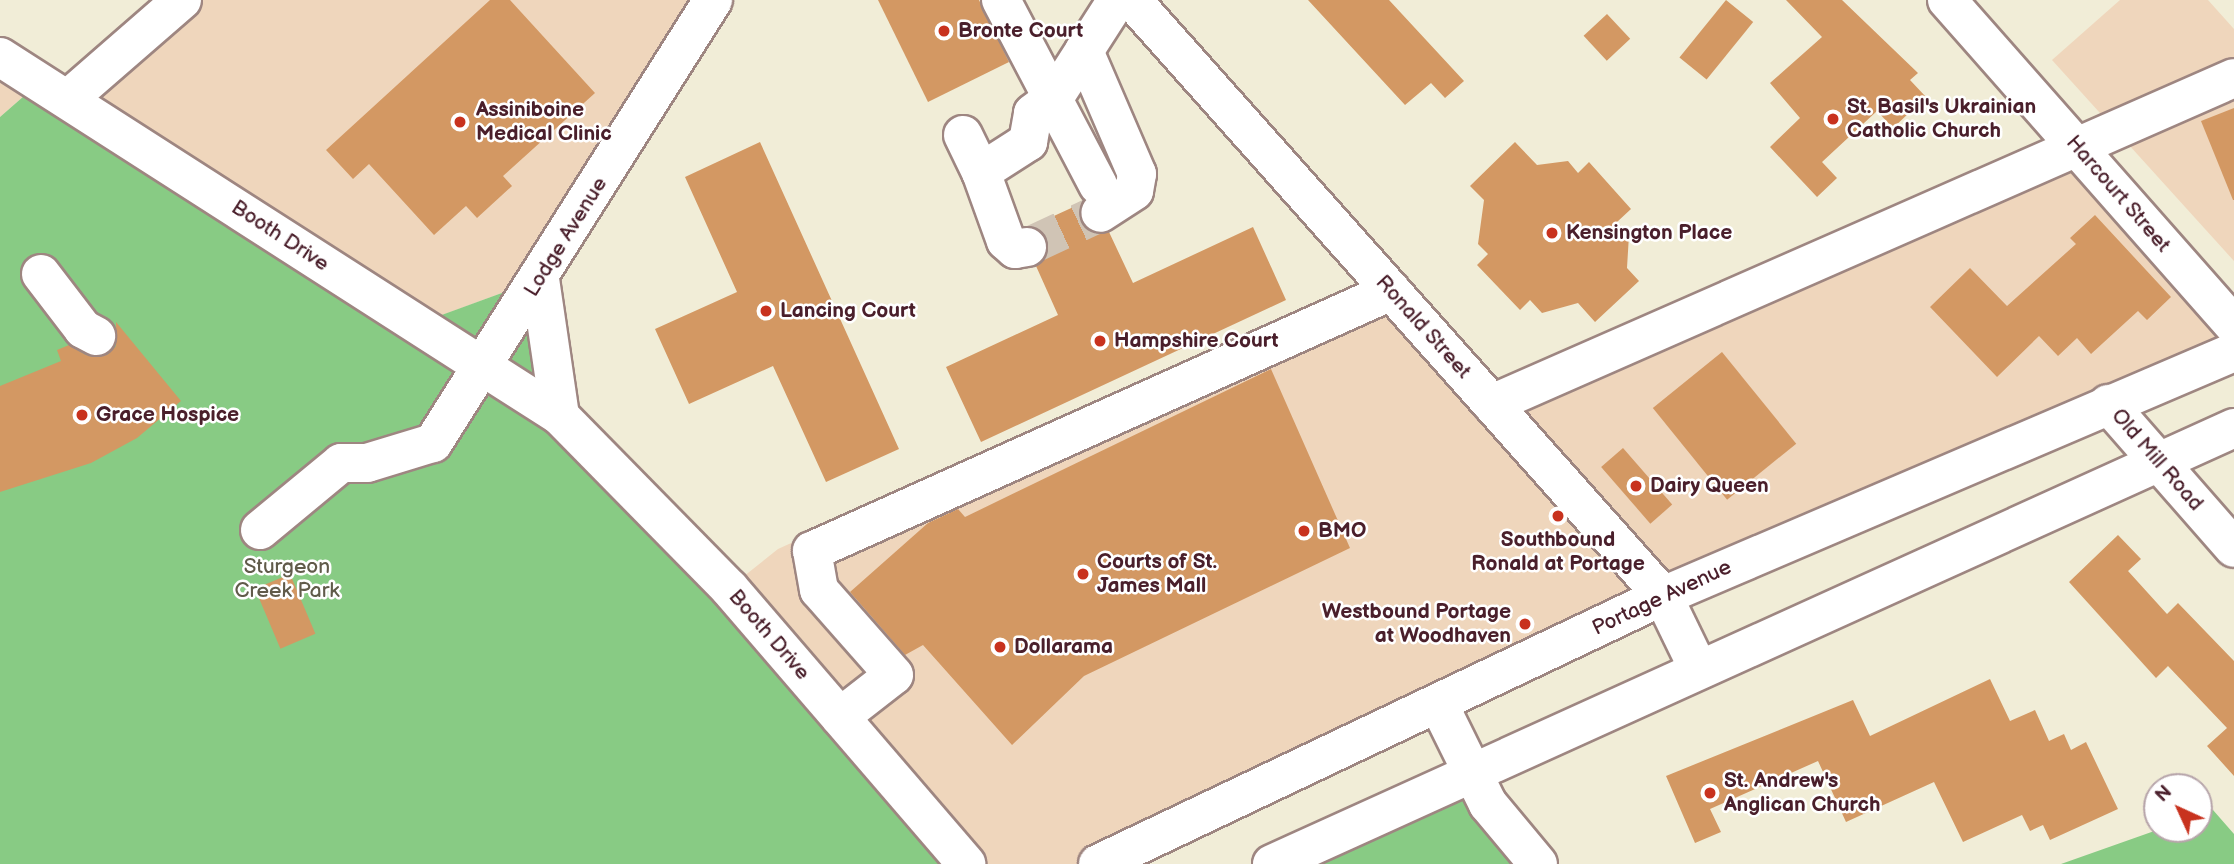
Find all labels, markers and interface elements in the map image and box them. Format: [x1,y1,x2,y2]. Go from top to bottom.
place label: Bronte Court [958,18,1083,44]
marker: Bronte Court [936,23,952,39]
place label: St. Basil's Ukrainian Catholic Church [1847,94,2036,144]
place label: Assiniboine Medical Clinic [476,97,612,147]
marker: St. Basil's Ukrainian Catholic Church [1825,111,1841,127]
marker: Assiniboine Medical Clinic [450,112,470,132]
street label: Harcourt Street [2060,130,2176,258]
street label: Lodge Avenue [519,173,613,301]
street label: Booth Drive [227,195,333,277]
place label: Kensington Place [1566,220,1732,246]
marker: Kensington Place [1544,225,1560,241]
street label: Ronald Street [1370,270,1476,384]
place label: Lancing Court [780,298,916,324]
marker: Lancing Court [758,303,774,319]
place label: Hampshire Court [1114,328,1279,354]
marker: Hampshire Court [1092,333,1108,349]
place label: Grace Hospice [96,402,239,428]
street label: Old Mill Road [2106,404,2208,516]
marker: Grace Hospice [74,407,90,423]
place label: Dairy Queen [1650,473,1769,499]
marker: Dairy Queen [1628,478,1644,494]
marker: Southbound Ronald at Portage [1550,508,1566,524]
place label: BMO [1318,518,1366,544]
marker: BMO [1296,523,1312,539]
place label: Southbound Ronald at Portage [1471,527,1645,577]
place label: Courts of St. James Mall [1097,549,1217,599]
park label: Sturgeon Creek Park [234,554,340,604]
street label: Portage Avenue [1588,555,1736,641]
marker: Courts of St. James Mall [1075,566,1091,582]
street label: Booth Drive [723,585,815,685]
place label: Westbound Portage at Woodhaven [1322,599,1511,649]
marker: Westbound Portage at Woodhaven [1517,616,1533,632]
place label: Dollarama [1014,634,1113,660]
marker: Dollarama [992,639,1008,655]
place label: St. Andrew's Anglican Church [1724,768,1880,818]
north arrow [2143,773,2213,843]
text: N [2151,781,2177,807]
marker: St. Andrew's Anglican Church [1702,785,1718,801]

